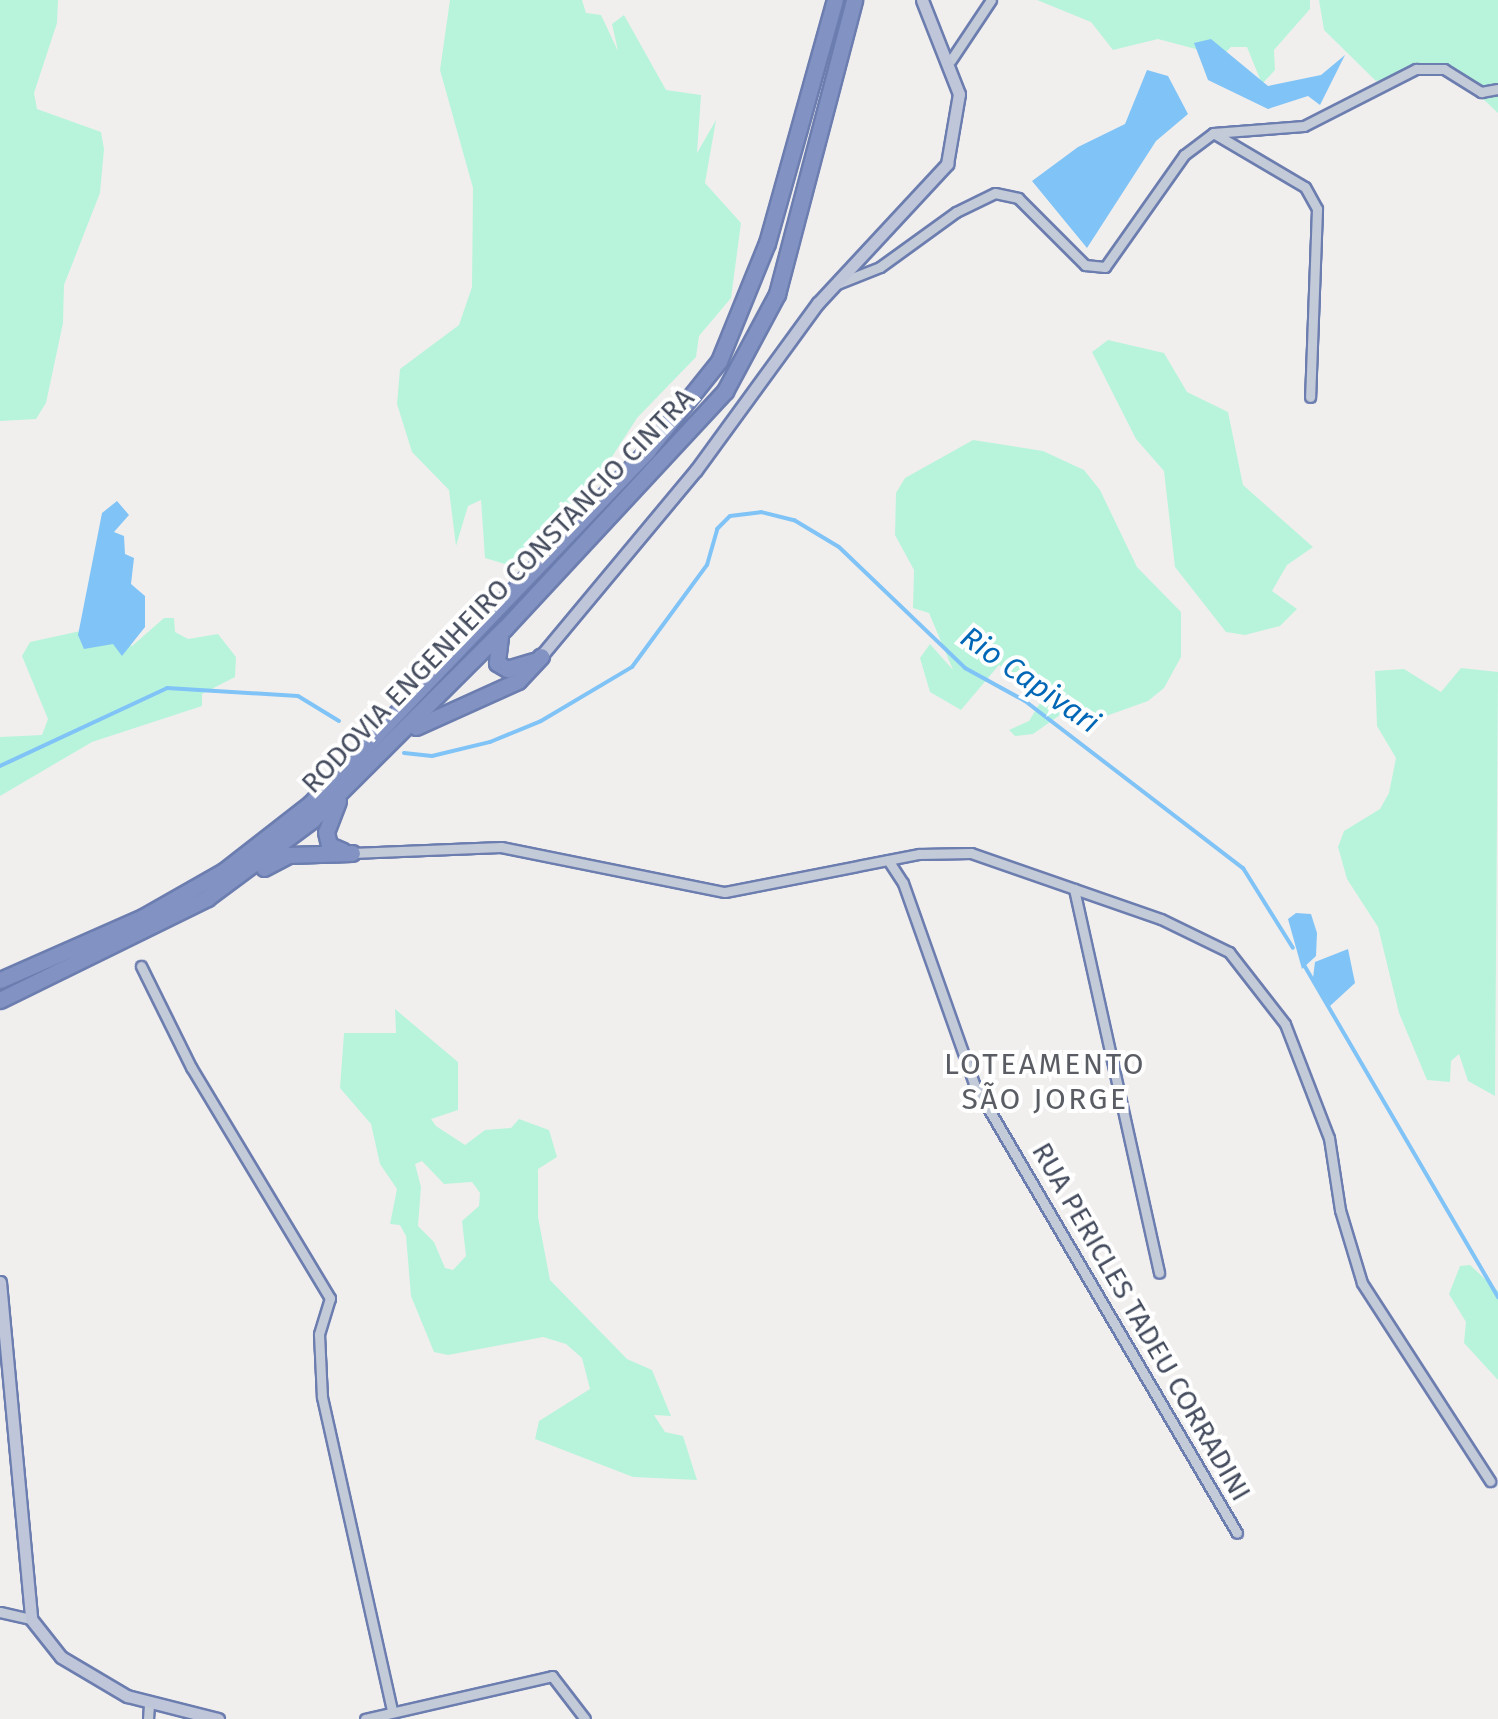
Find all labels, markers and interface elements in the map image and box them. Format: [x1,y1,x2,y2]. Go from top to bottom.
street label: RODOVIA ENGENHEIRO CONSTANCIO CINTRA [295,381,701,801]
water label: Rio Capivari [953,619,1107,741]
district label: LOTEAMENTO SÃO JORGE [944,1046,1146,1116]
street label: RUA PERICLES TADEU CORRADINI [1024,1137,1258,1507]

